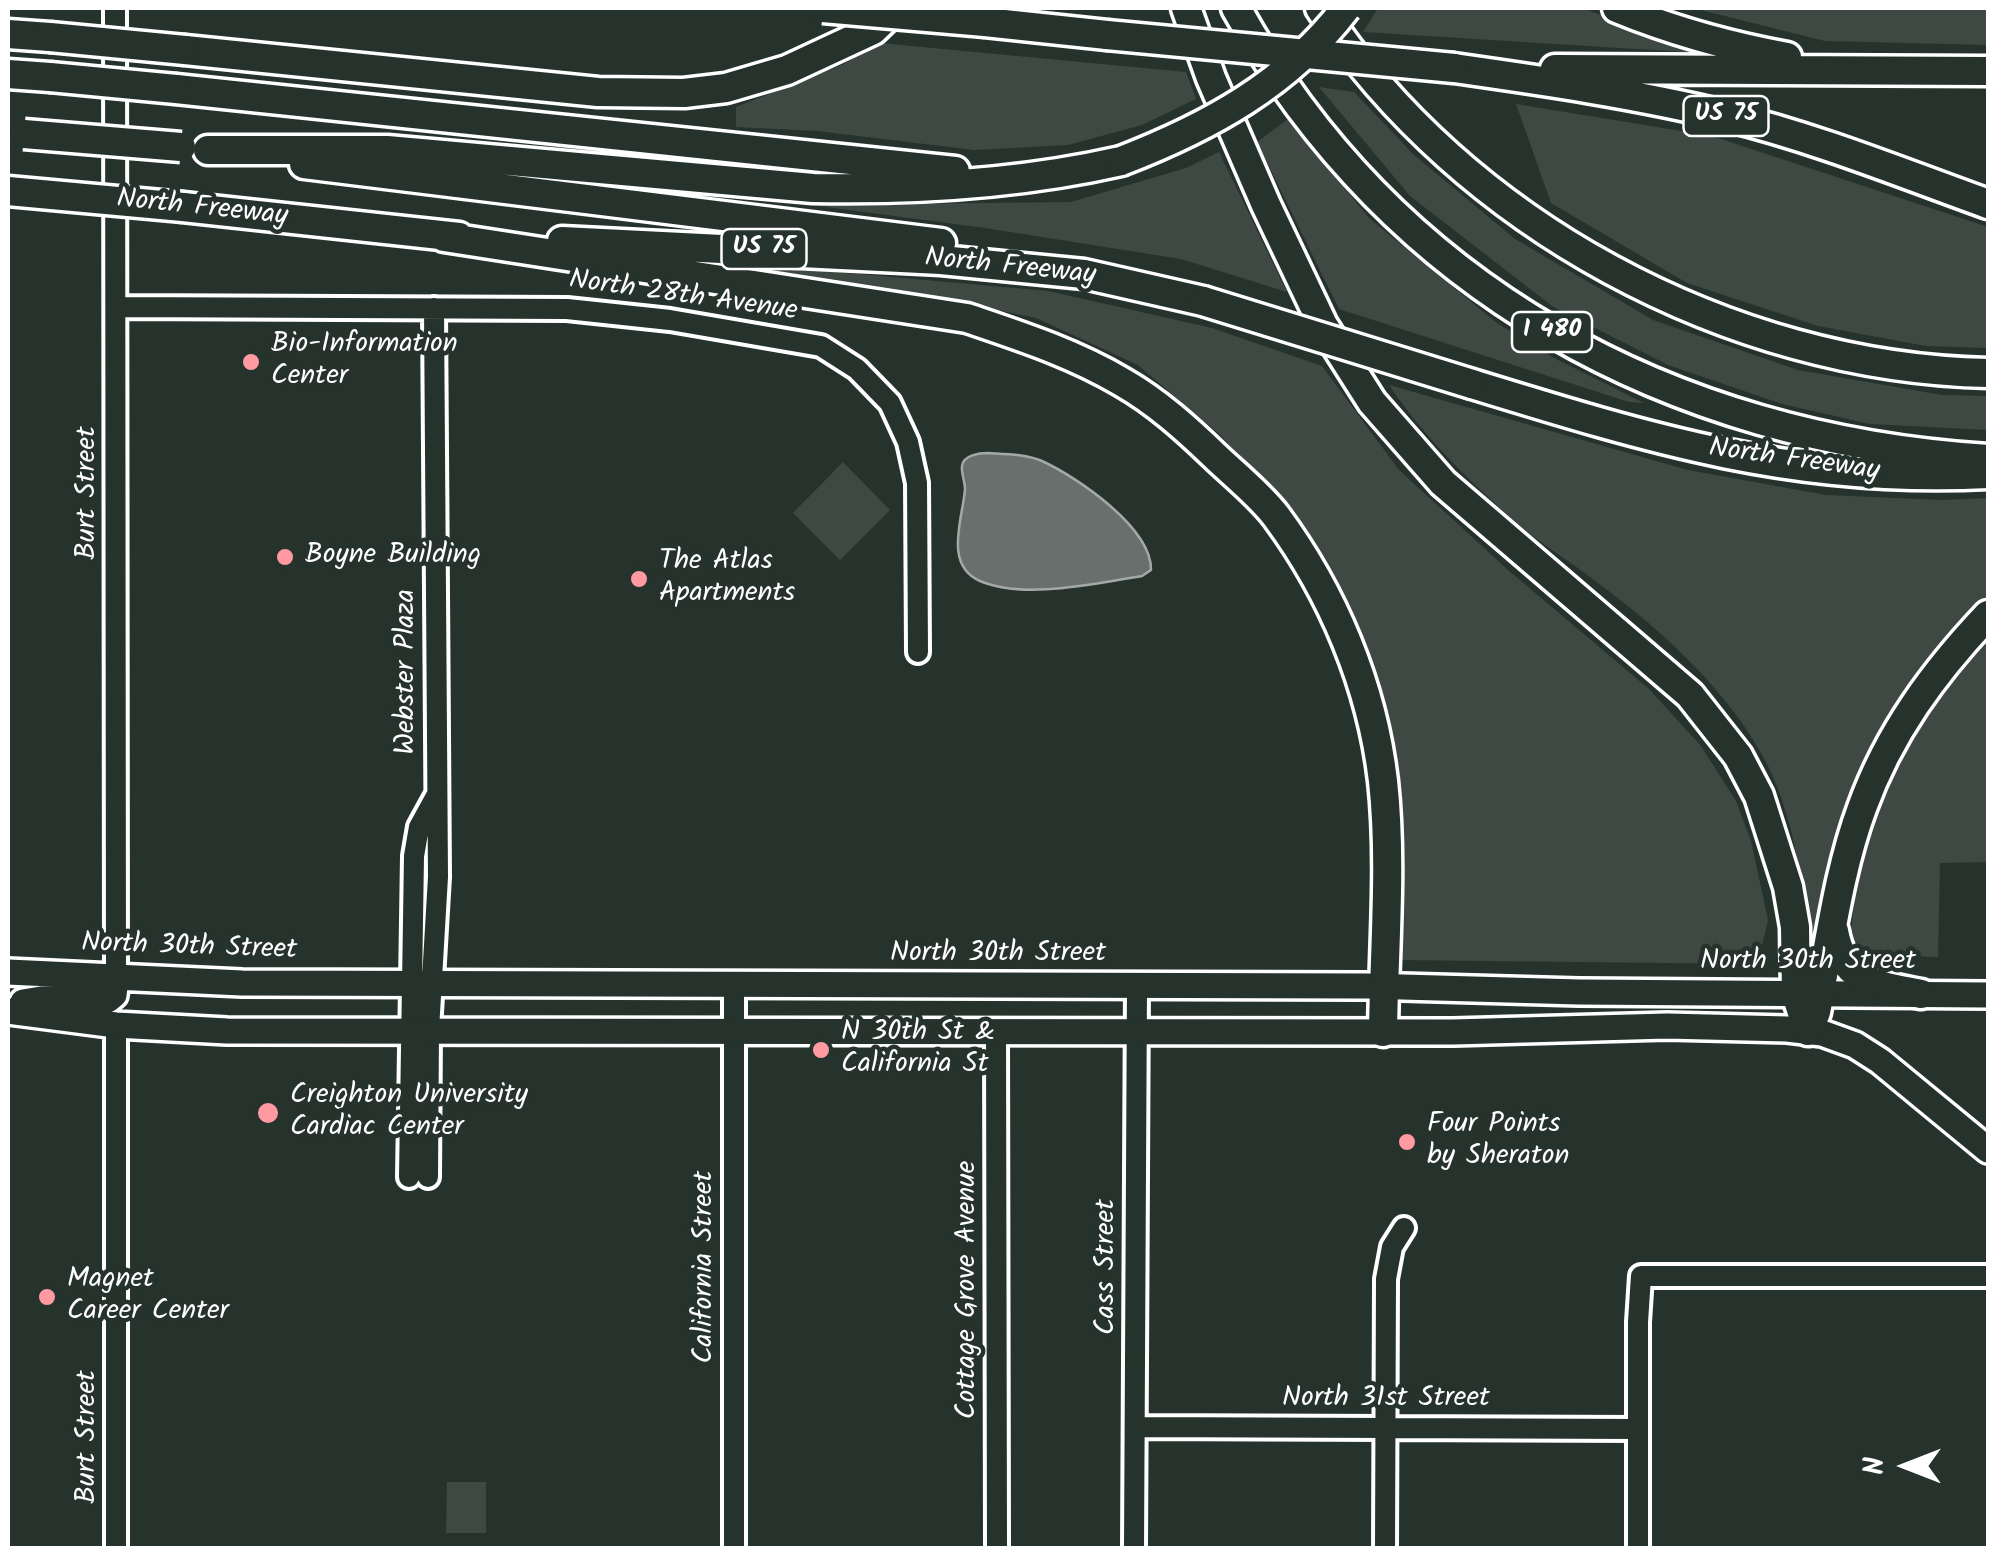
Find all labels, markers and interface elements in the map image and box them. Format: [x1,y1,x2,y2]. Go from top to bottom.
road number: US 75 [1684,96,1768,136]
street label: North Freeway [115,184,289,236]
road number: US 75 [722,229,806,269]
street label: North Freeway [923,243,1097,295]
street label: North 28th Avenue [566,265,800,331]
road number: I 480 [1512,312,1592,352]
place label: Bio-Information Center [271,329,458,395]
marker: Bio-Information Center [240,351,262,373]
street label: Burt Street [72,426,106,560]
street label: North Freeway [1706,433,1882,491]
place label: Boyne Building [305,540,481,574]
marker: Boyne Building [274,546,296,568]
place label: The Atlas Apartments [659,546,795,612]
marker: The Atlas Apartments [628,568,650,590]
street label: Webster Plaza [391,589,425,755]
street label: North 30th Street [80,928,298,970]
street label: North 30th Street [890,938,1106,972]
street label: North 30th Street [1700,946,1916,980]
place label: N 30th St & California St [841,1017,995,1083]
marker: N 30th St & California St [810,1039,832,1061]
place label: Creighton University Cardiac Center [290,1080,528,1146]
marker: Creighton University Cardiac Center [255,1100,281,1126]
place label: Four Points by Sheraton [1427,1109,1569,1175]
marker: Four Points by Sheraton [1396,1131,1418,1153]
street label: Cottage Grove Avenue [952,1161,986,1419]
street label: California Street [689,1171,723,1363]
street label: Cass Street [1091,1199,1125,1335]
place label: Magnet Career Center [67,1264,229,1330]
marker: Magnet Career Center [36,1286,58,1308]
street label: Burt Street [72,1370,106,1504]
street label: North 31st Street [1282,1383,1490,1417]
north arrow [1856,1416,1956,1516]
text: N [1853,1457,1898,1475]

